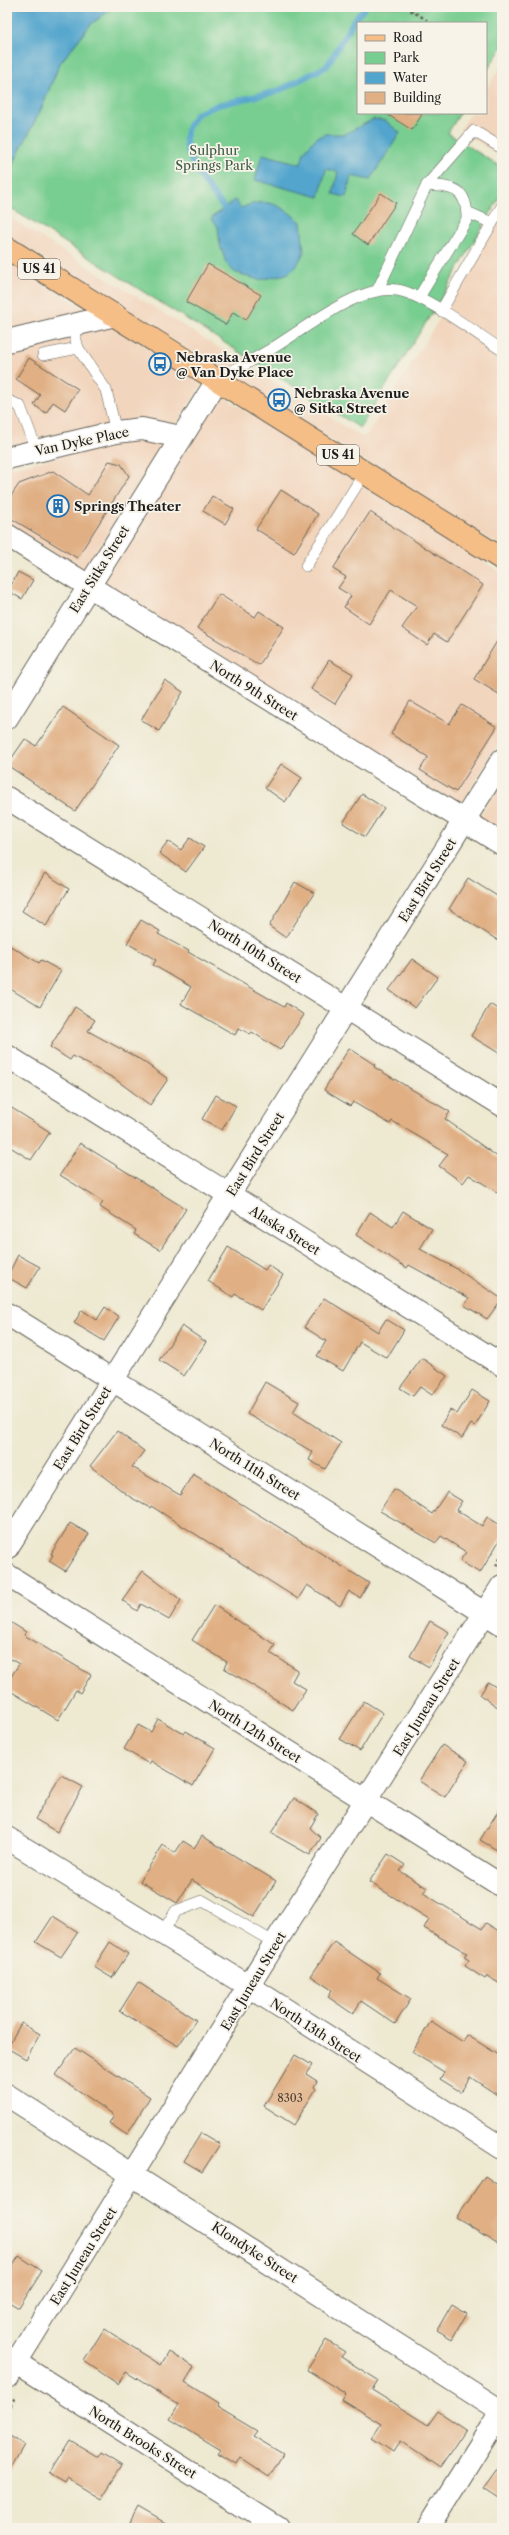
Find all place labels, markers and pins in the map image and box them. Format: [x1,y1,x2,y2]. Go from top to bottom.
place label: Nebraska Avenue @ Van Dyke Place [176,349,294,380]
bus stop icon: Nebraska Avenue @ Van Dyke Place [147,351,173,377]
place label: Nebraska Avenue @ Sitka Street [294,385,410,416]
bus stop icon: Nebraska Avenue @ Sitka Street [266,387,292,413]
building icon: Springs Theater [45,493,71,519]
place label: Springs Theater [74,498,182,514]

